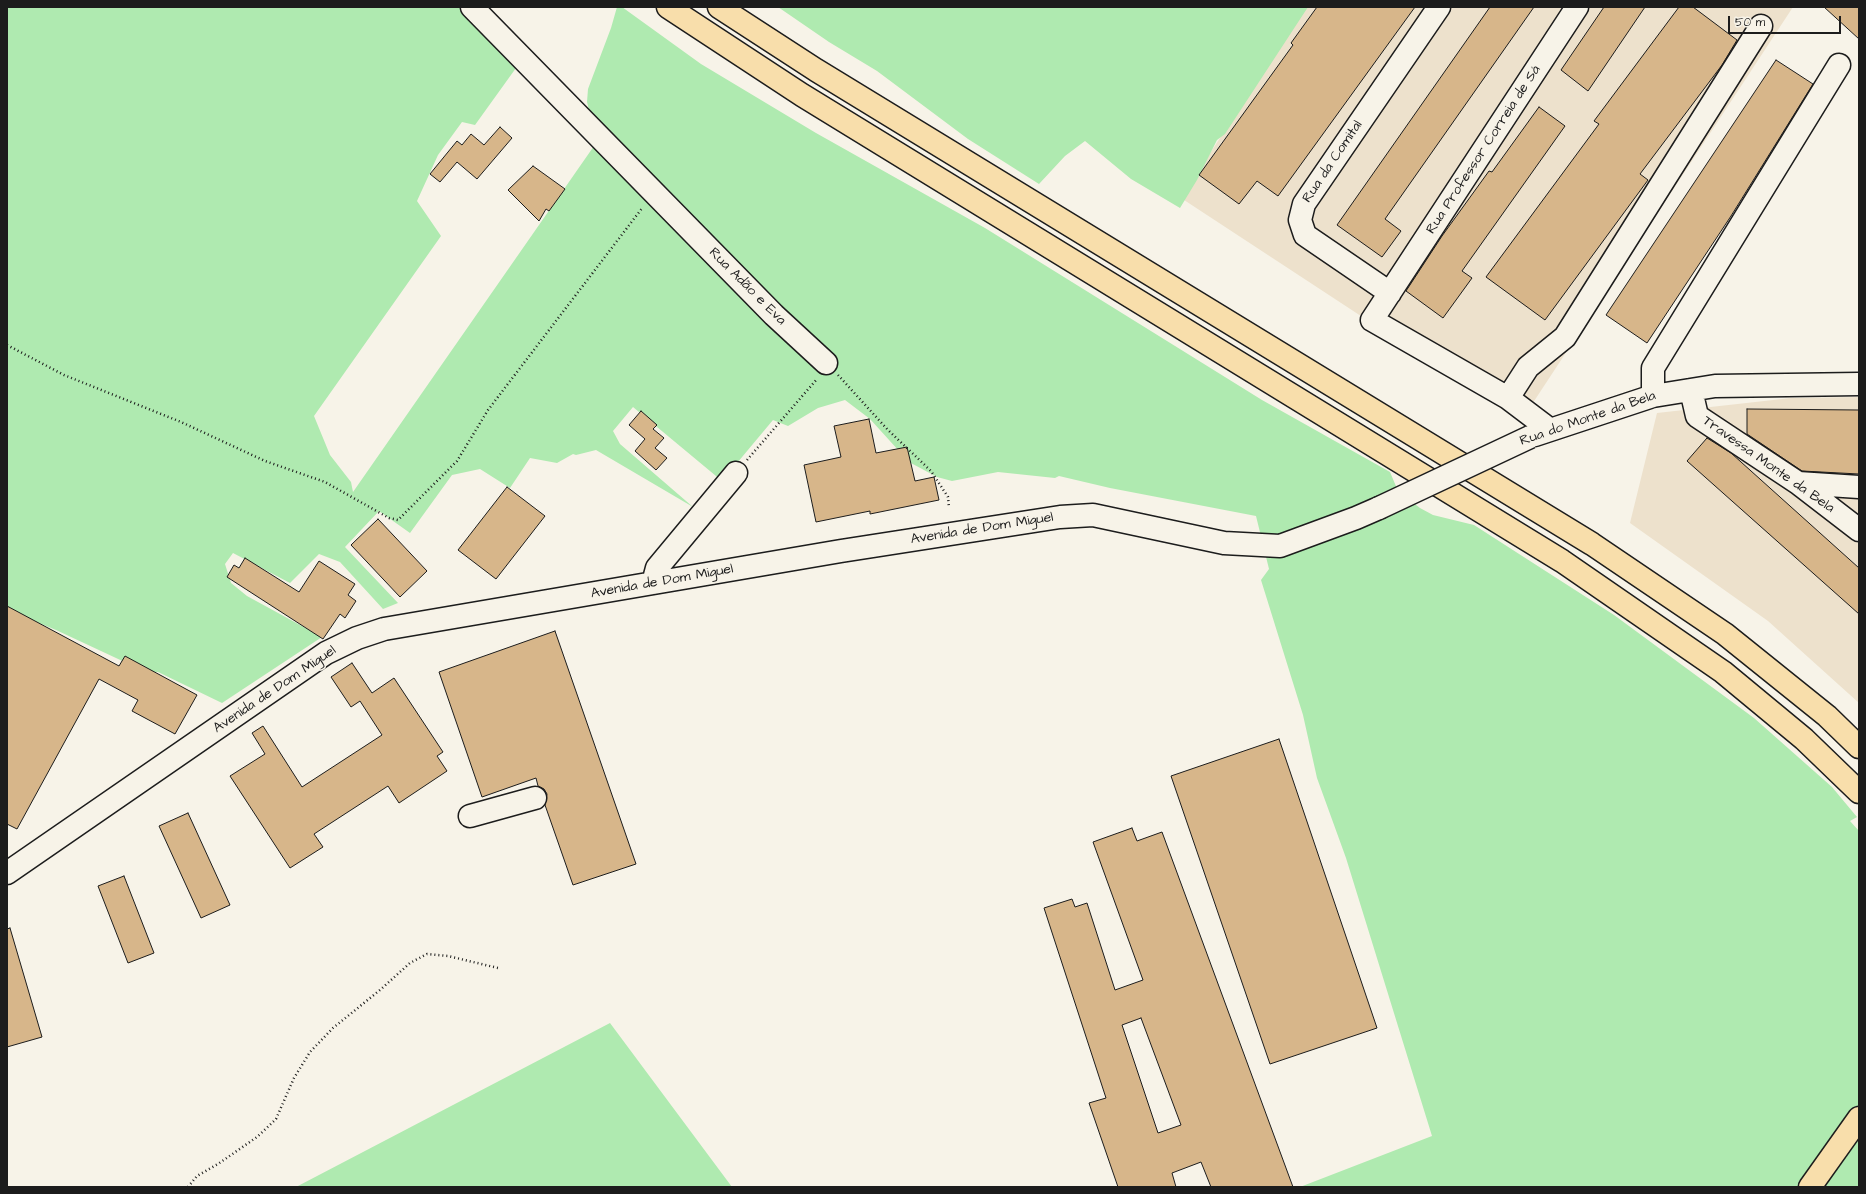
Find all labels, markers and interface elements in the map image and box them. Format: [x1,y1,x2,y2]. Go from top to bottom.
scale bar [1730,8,1843,34]
text: 50 m [1735,14,1765,31]
street label: Rua Professor Correia de Sá [1423,63,1545,237]
street label: Rua da Comital [1299,118,1367,206]
street label: Rua Adão e Eva [705,245,789,329]
street label: Rua do Monte da Bela [1518,388,1658,450]
street label: Travessa Monte da Bela [1699,413,1837,517]
street label: Avenida de Dom Miguel [909,509,1055,549]
street label: Avenida de Dom Miguel [589,561,735,603]
street label: Avenida de Dom Miguel [210,643,340,737]

